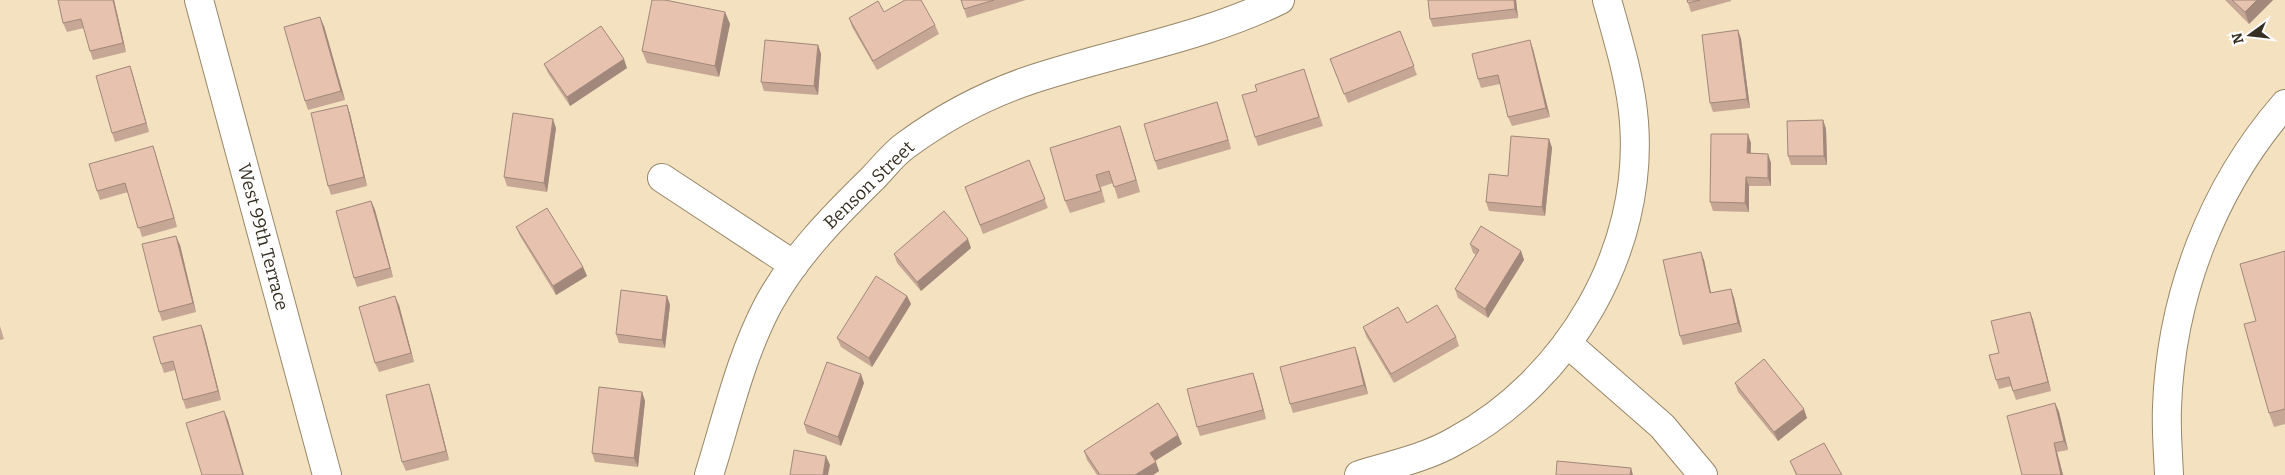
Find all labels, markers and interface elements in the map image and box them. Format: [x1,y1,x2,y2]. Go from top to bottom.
north arrow [2225,10,2275,60]
text: N [2228,31,2248,46]
street label: Benson Street [819,136,919,234]
street label: West 99th Terrace [233,161,293,313]

